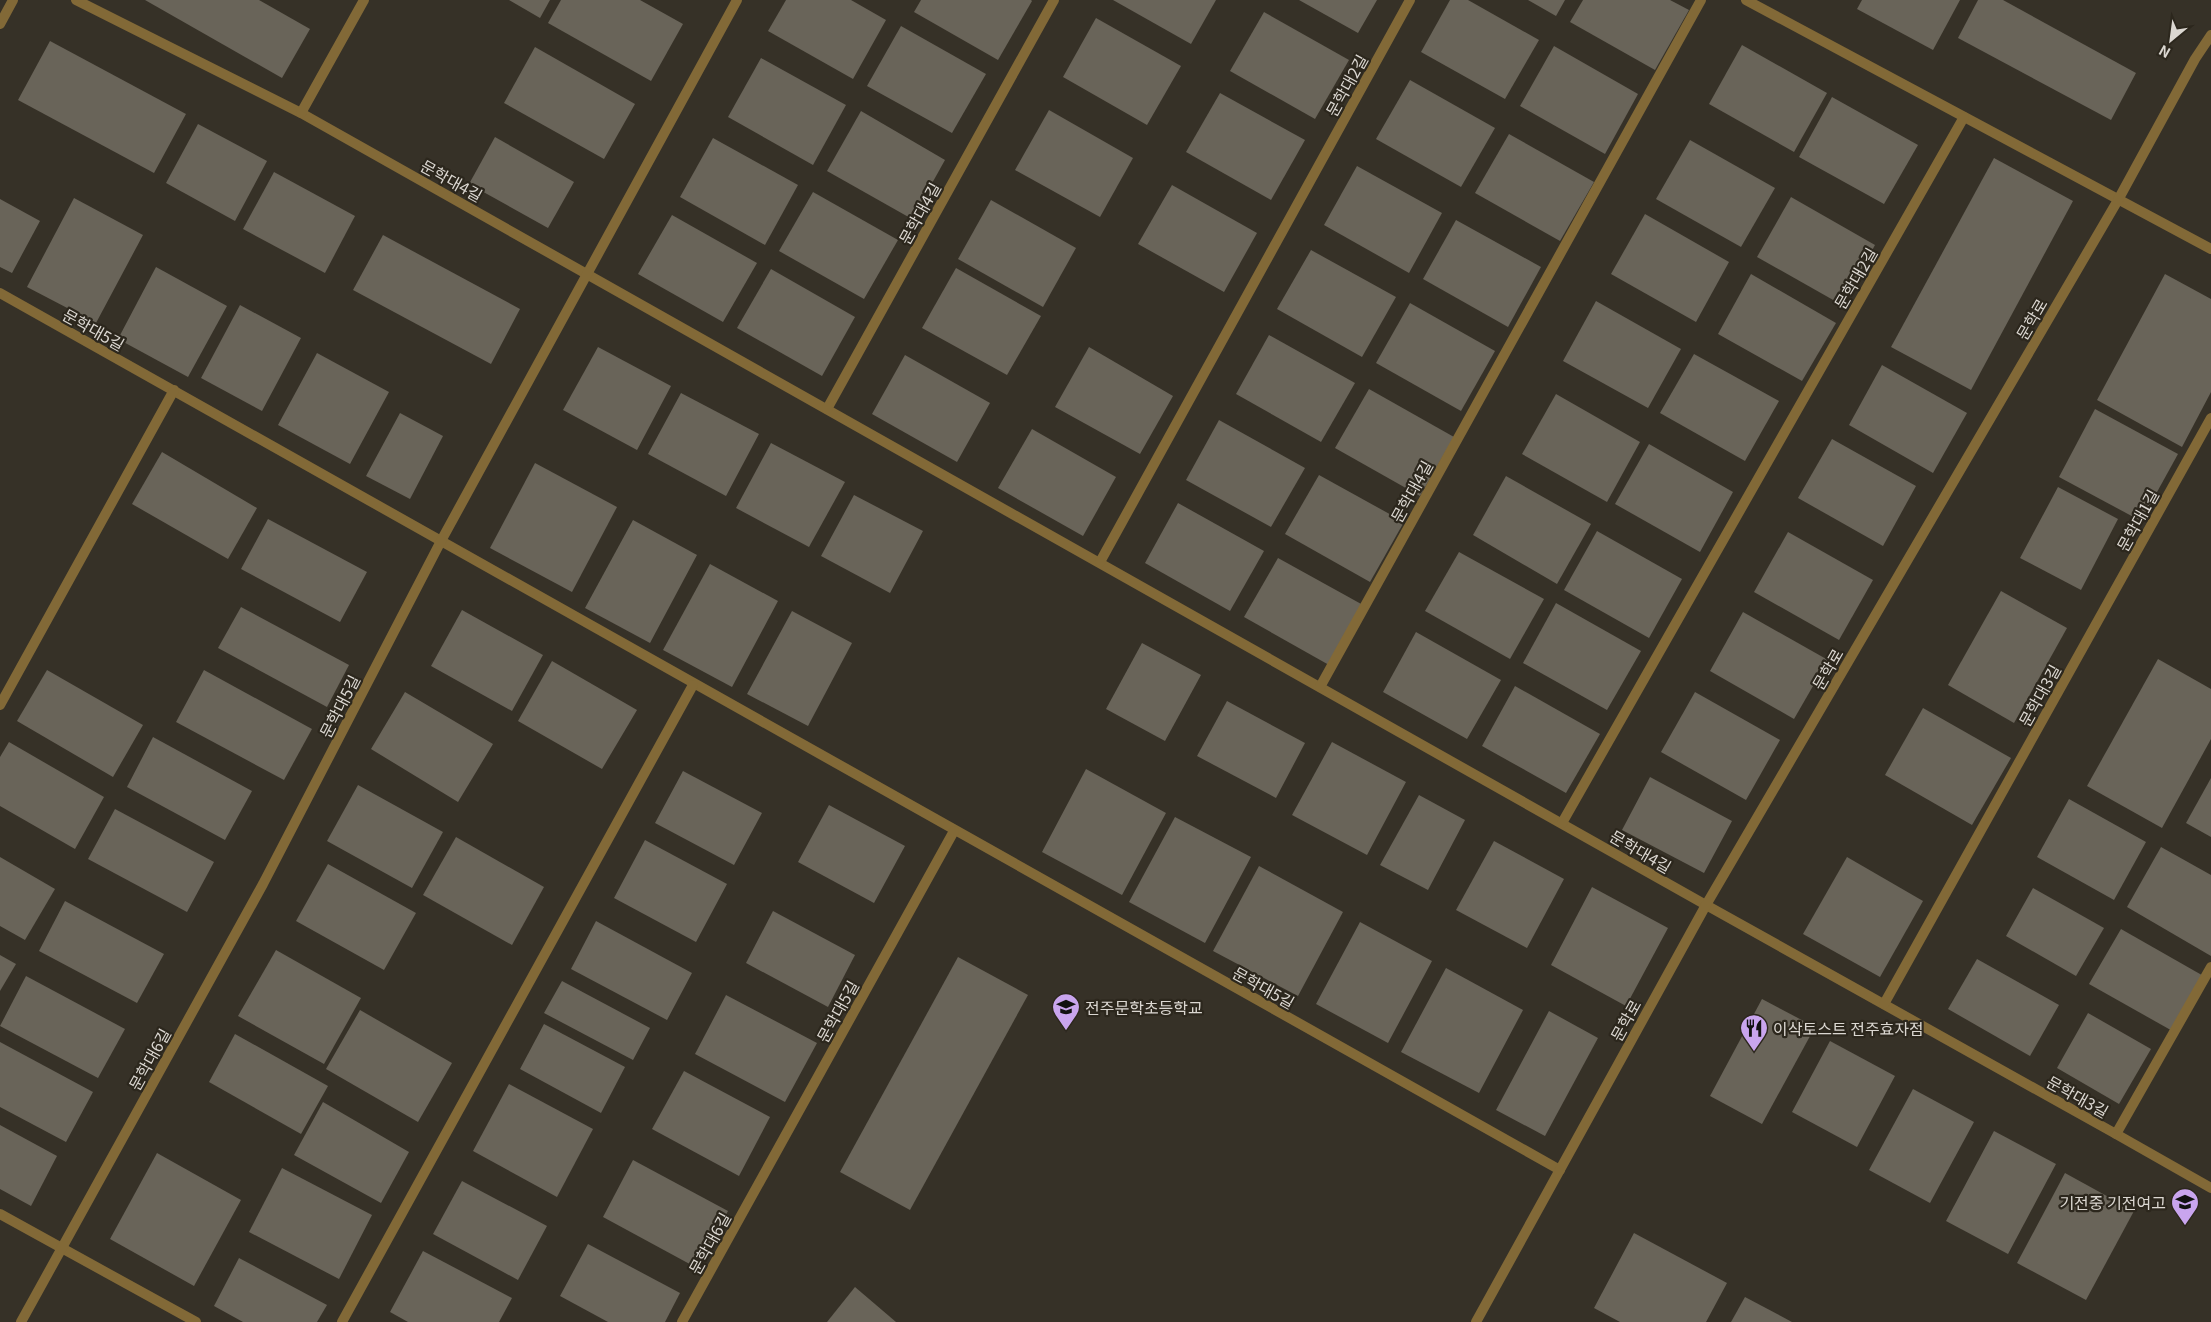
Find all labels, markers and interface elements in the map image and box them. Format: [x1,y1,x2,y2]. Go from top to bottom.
north arrow [2146,15,2196,65]
text: N [2155,41,2174,64]
street label: 문학대2길 [1319,50,1373,120]
street label: 문학대4길 [417,153,487,207]
street label: 문학대4길 [892,178,946,248]
street label: 문학대2길 [1828,243,1882,313]
street label: 문학로 [2010,294,2053,344]
street label: 문학대5길 [59,302,129,356]
street label: 문학대4길 [1384,456,1438,526]
street label: 문학대1길 [2110,485,2164,555]
street label: 문학로 [1806,644,1849,694]
street label: 문학대3길 [2012,660,2066,730]
street label: 문학대5길 [313,670,365,742]
street label: 문학대4길 [1606,824,1676,878]
street label: 문학대5길 [1229,960,1299,1014]
street label: 문학대5길 [810,976,864,1046]
school or university icon: 전주문학초등학교 [1051,992,1081,1031]
place label: 전주문학초등학교 [1085,995,1203,1019]
street label: 문학로 [1604,995,1646,1045]
restaurant icon: 이삭토스트 전주효자점 [1739,1013,1769,1052]
place label: 이삭토스트 전주효자점 [1773,1016,1924,1040]
street label: 문학대6길 [122,1024,176,1094]
street label: 문학대3길 [2043,1069,2113,1123]
school or university icon: 기전중 기전여고 [2170,1187,2200,1226]
place label: 기전중 기전여고 [2059,1190,2166,1214]
street label: 문학대6길 [682,1208,736,1278]

